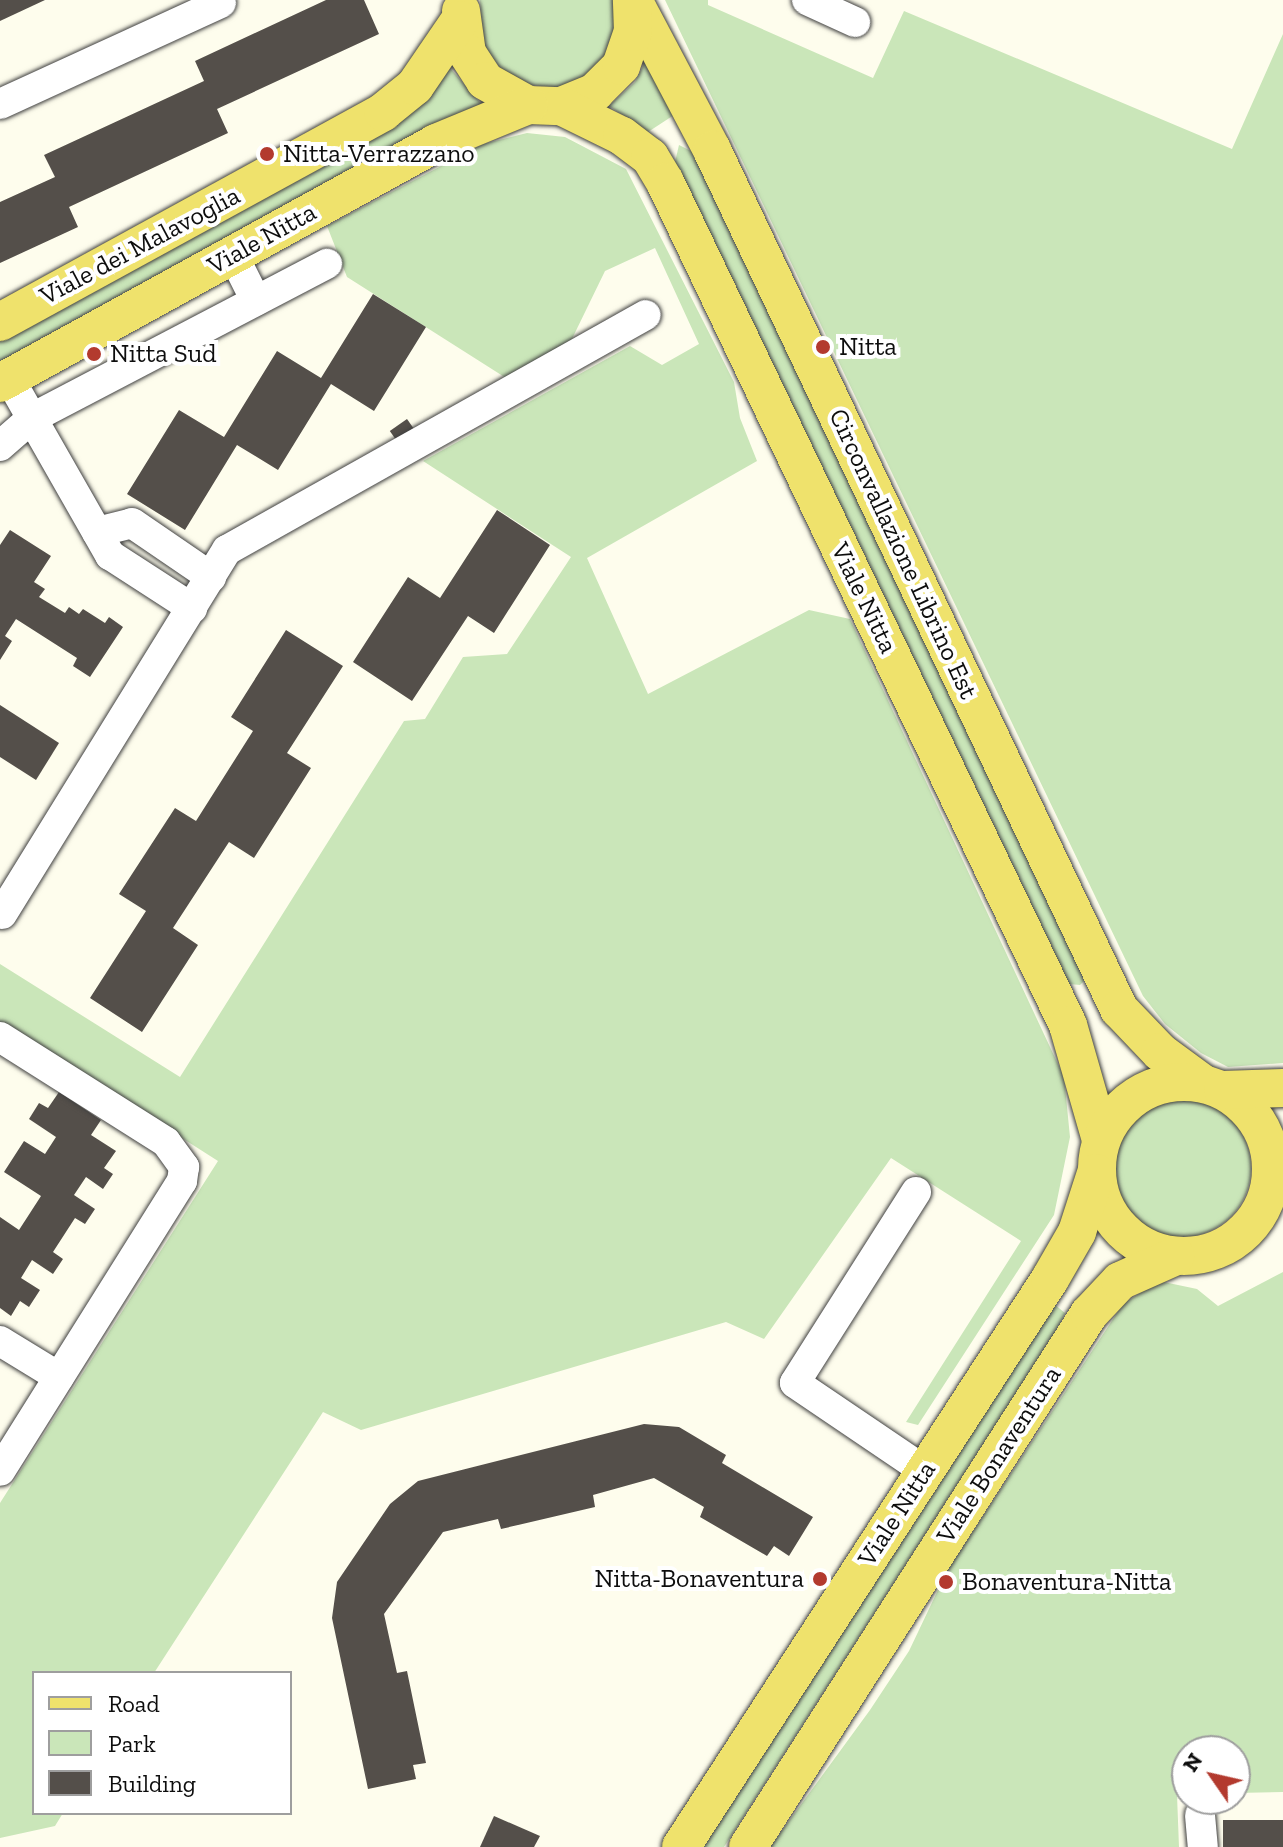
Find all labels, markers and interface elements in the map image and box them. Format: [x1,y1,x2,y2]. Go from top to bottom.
place label: Nitta-Verrazzano [283,138,475,170]
marker: Nitta-Verrazzano [258,145,276,163]
street label: Viale dei Malavoglia [35,180,245,312]
street label: Viale Nitta [202,196,322,282]
place label: Nitta [839,331,897,363]
place label: Nitta Sud [110,338,216,370]
marker: Nitta [814,338,832,356]
marker: Nitta Sud [85,345,103,363]
street label: Circonvallazione Librino Est [822,404,984,704]
street label: Viale Nitta [824,538,904,658]
street label: Viale Bonaventura [930,1361,1068,1549]
street label: Viale Nitta [851,1456,943,1572]
place label: Nitta-Bonaventura [594,1563,804,1595]
place label: Bonaventura-Nitta [962,1566,1172,1598]
marker: Nitta-Bonaventura [811,1570,829,1588]
marker: Bonaventura-Nitta [937,1573,955,1591]
legend [32,1671,292,1815]
text: Road [108,1689,160,1718]
text: Park [108,1729,156,1758]
north arrow [1171,1735,1251,1815]
text: N [1176,1748,1208,1777]
text: Building [108,1769,196,1798]

